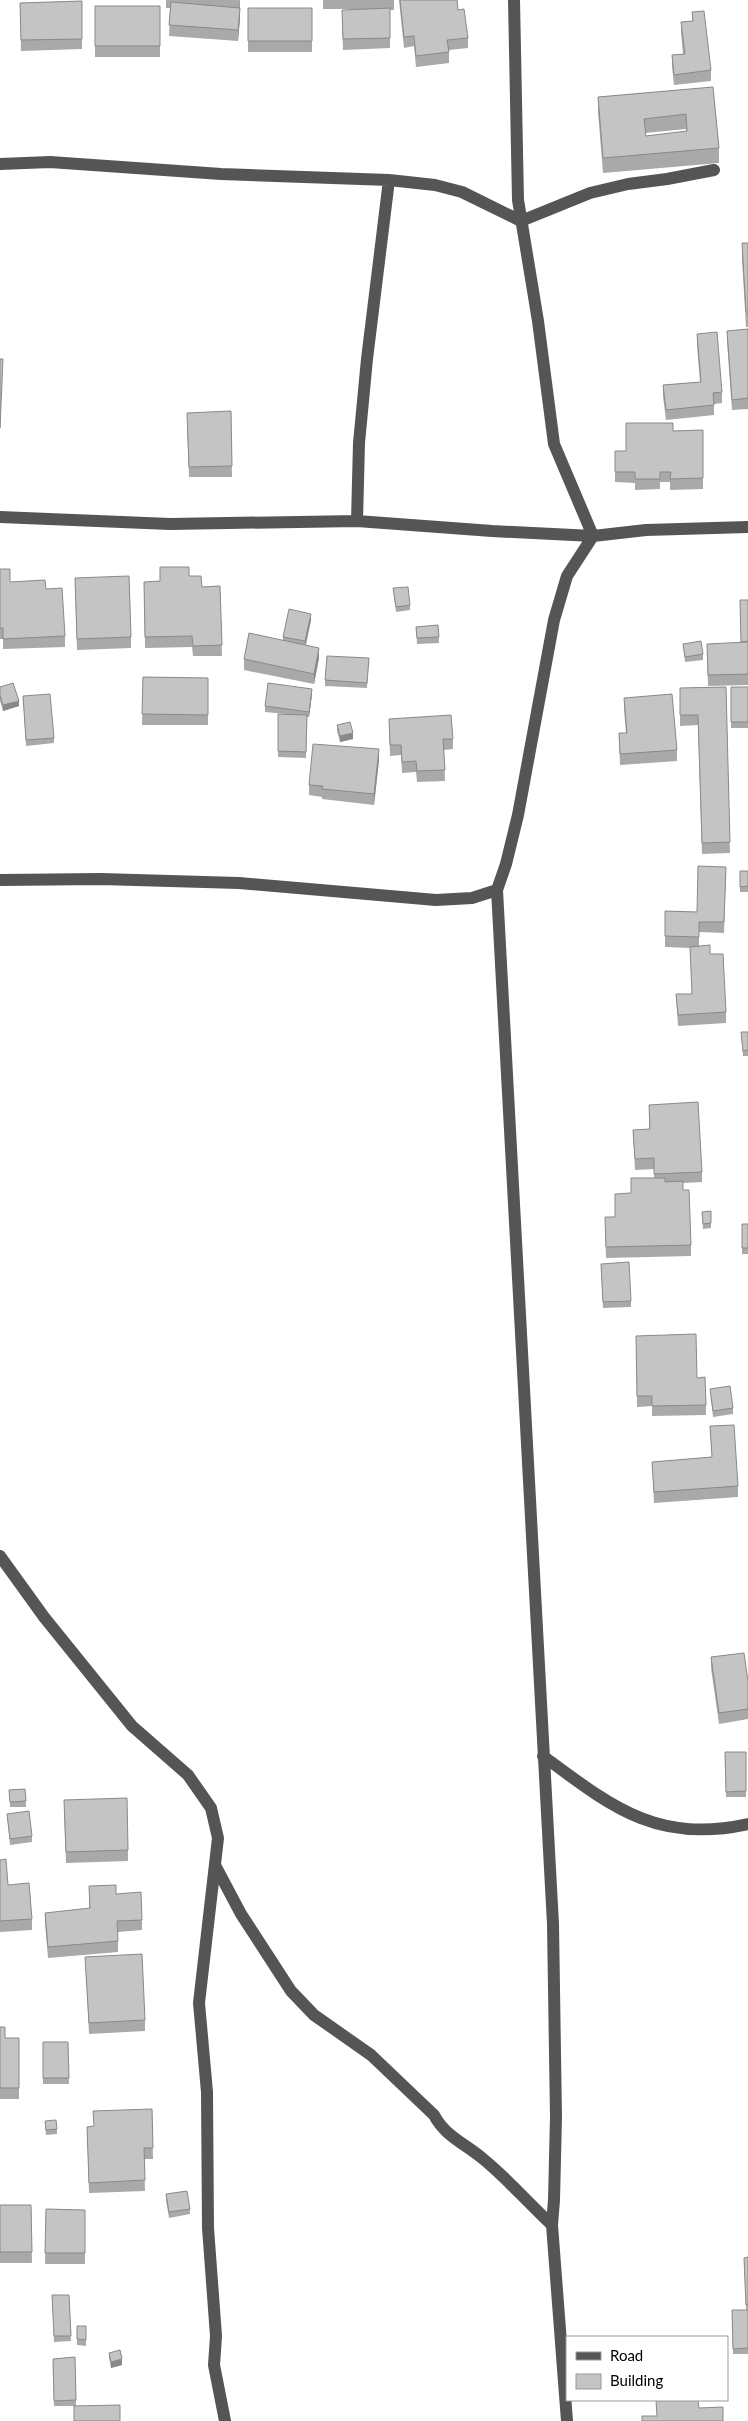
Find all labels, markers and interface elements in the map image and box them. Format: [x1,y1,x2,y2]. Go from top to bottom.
legend [566,2336,728,2401]
text: Road [610,2346,643,2364]
text: Building [610,2371,663,2389]

